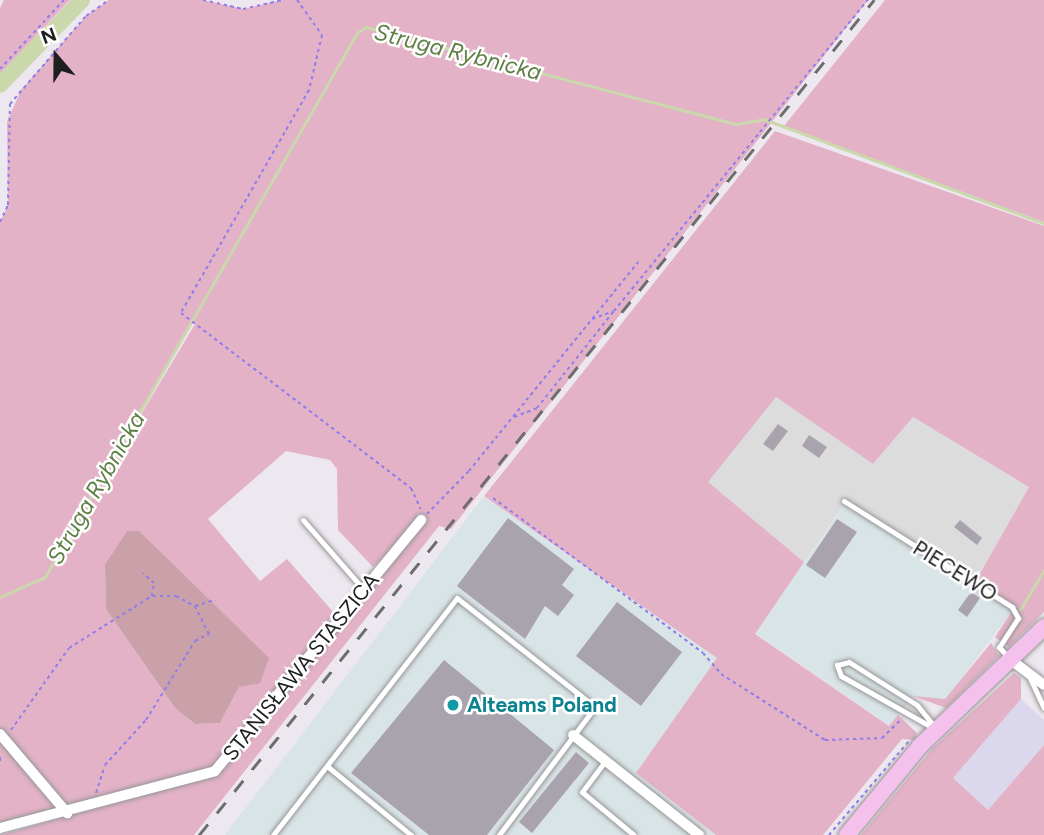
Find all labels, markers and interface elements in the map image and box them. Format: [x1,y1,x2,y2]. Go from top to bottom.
water label: Struga Rybnicka [372,18,544,86]
north arrow [21,21,91,91]
text: N [38,22,59,49]
water label: Struga Rybnicka [41,407,151,569]
street label: PIECEWO [908,535,1002,607]
street label: STANISŁAWA STASZICA [218,568,384,766]
place label: Alteams Poland [467,692,617,718]
marker: Alteams Poland [445,697,461,713]

